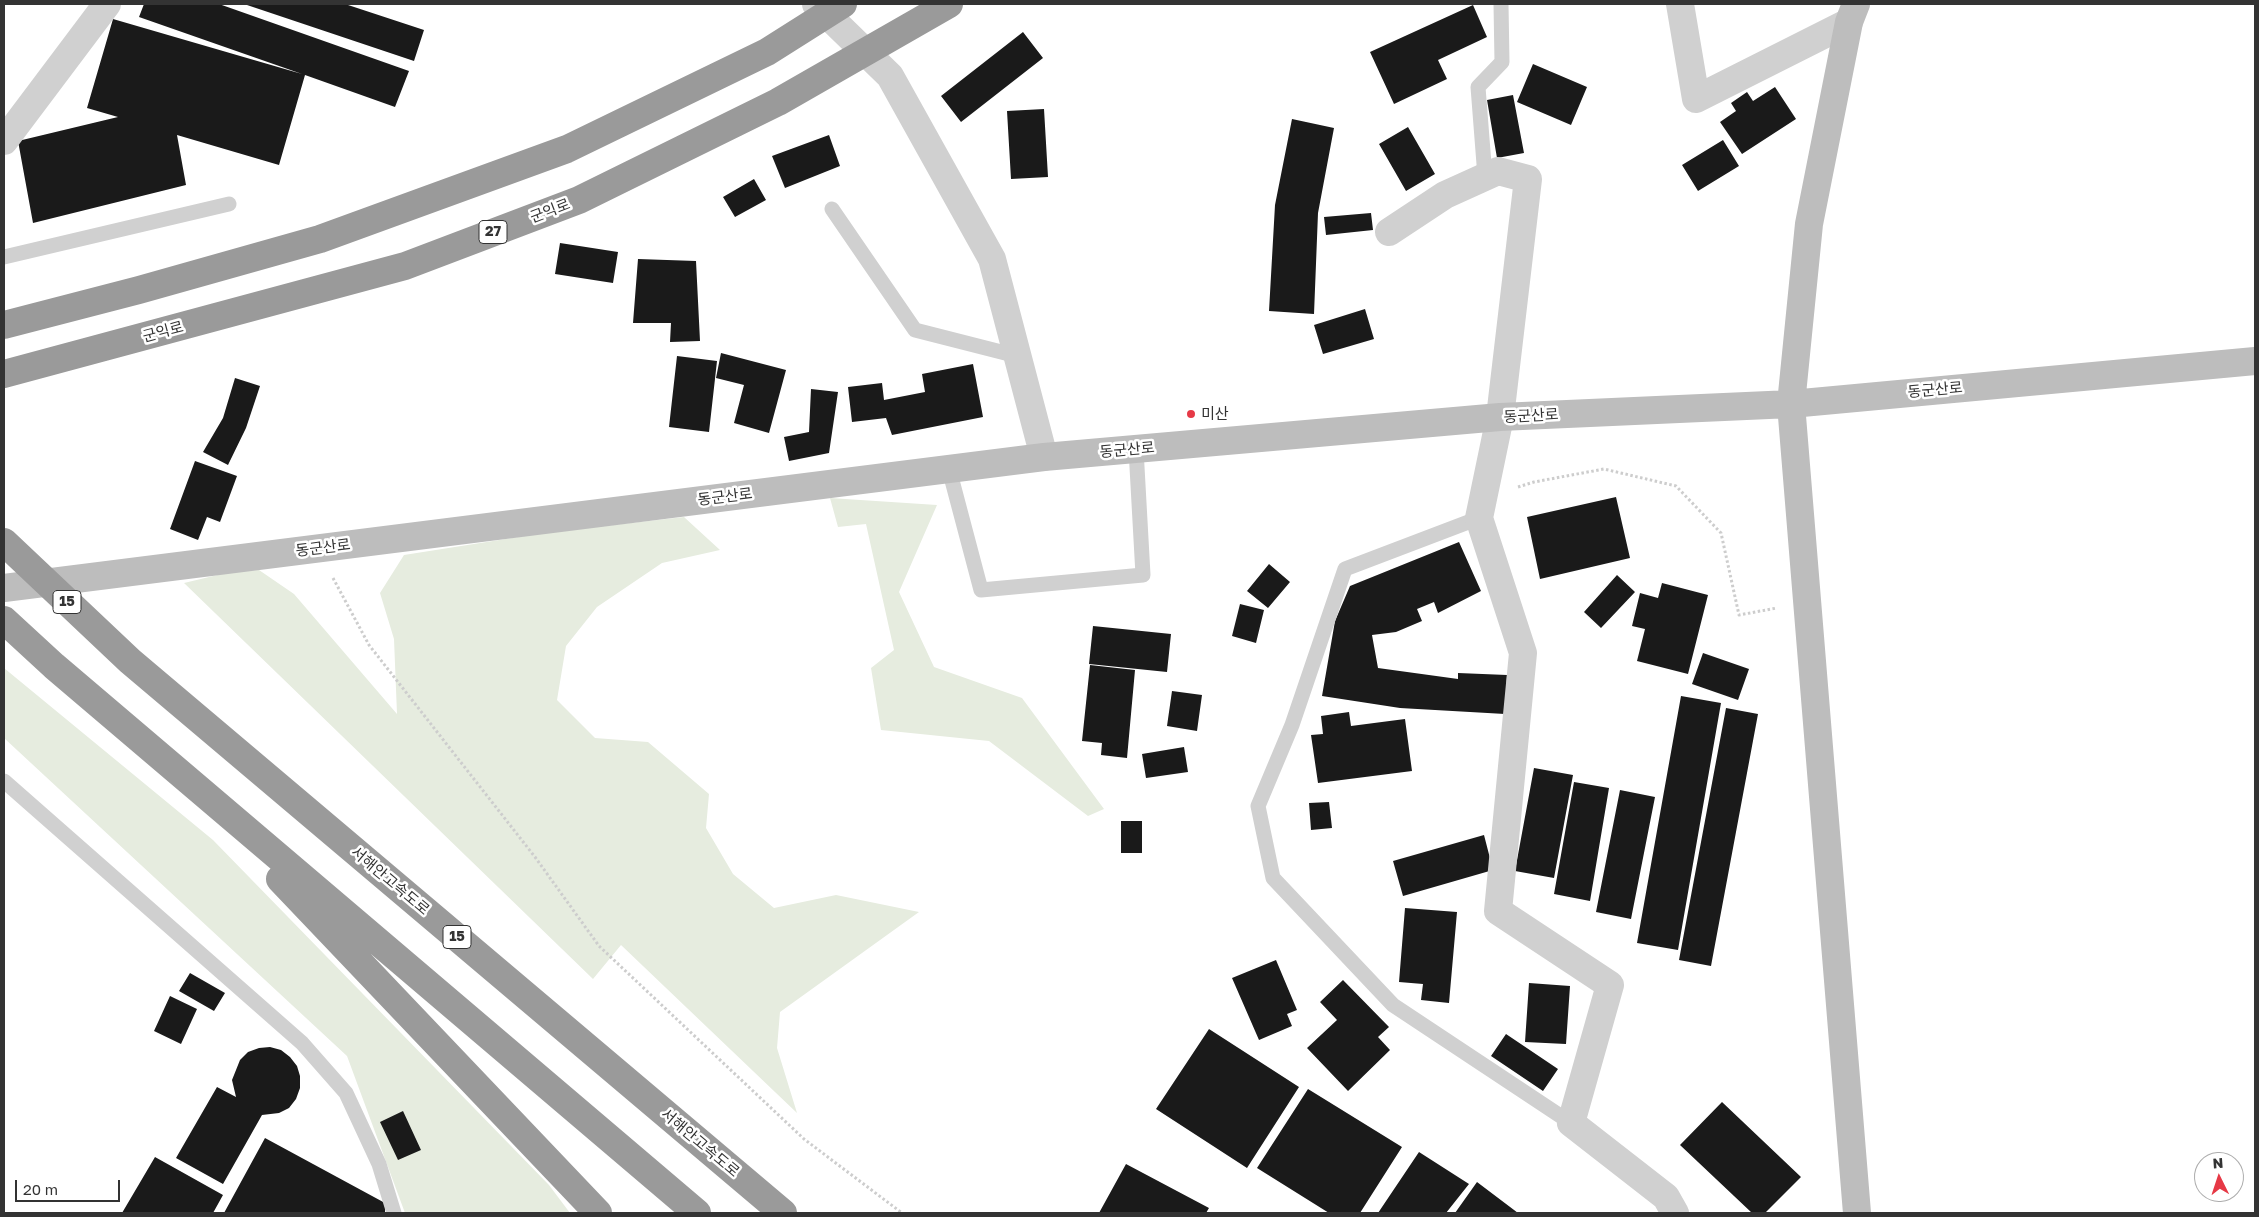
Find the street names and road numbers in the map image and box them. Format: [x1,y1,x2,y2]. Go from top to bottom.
street label: 군익로 [527,195,573,227]
road number: 27 [479,220,507,243]
street label: 군익로 [141,318,185,346]
street label: 동군산로 [1907,379,1963,401]
street label: 동군산로 [1503,406,1559,426]
street label: 동군산로 [1099,439,1155,461]
street label: 동군산로 [697,485,753,509]
street label: 동군산로 [295,536,351,560]
road number: 15 [53,590,81,614]
street label: 서해안고속도로 [347,843,433,919]
road number: 15 [443,926,471,949]
street label: 서해안고속도로 [657,1105,743,1181]

